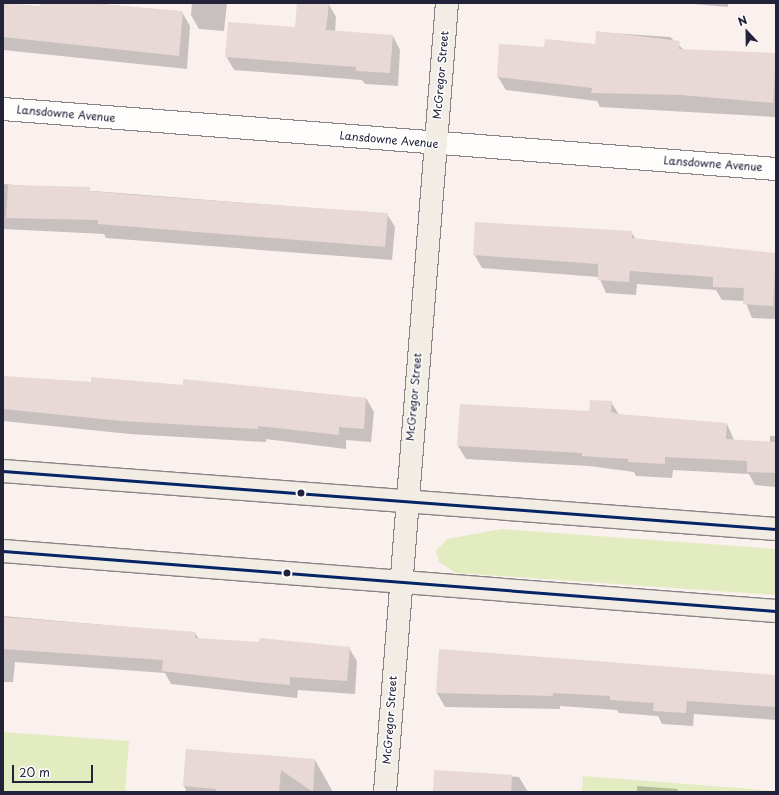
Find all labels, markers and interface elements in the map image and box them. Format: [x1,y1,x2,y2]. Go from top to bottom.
text: N [735,11,750,30]
north arrow [727,12,767,52]
street label: McGregor Street [431,30,451,120]
street label: Lansdowne Avenue [16,103,116,125]
street label: Lansdowne Avenue [339,129,439,151]
street label: Lansdowne Avenue [663,154,763,174]
street label: McGregor Street [404,352,424,442]
unlabelled marker [296,488,306,498]
unlabelled marker [282,568,292,578]
street label: McGregor Street [380,675,400,765]
scale bar [14,757,95,783]
text: 20 m [19,763,50,781]

